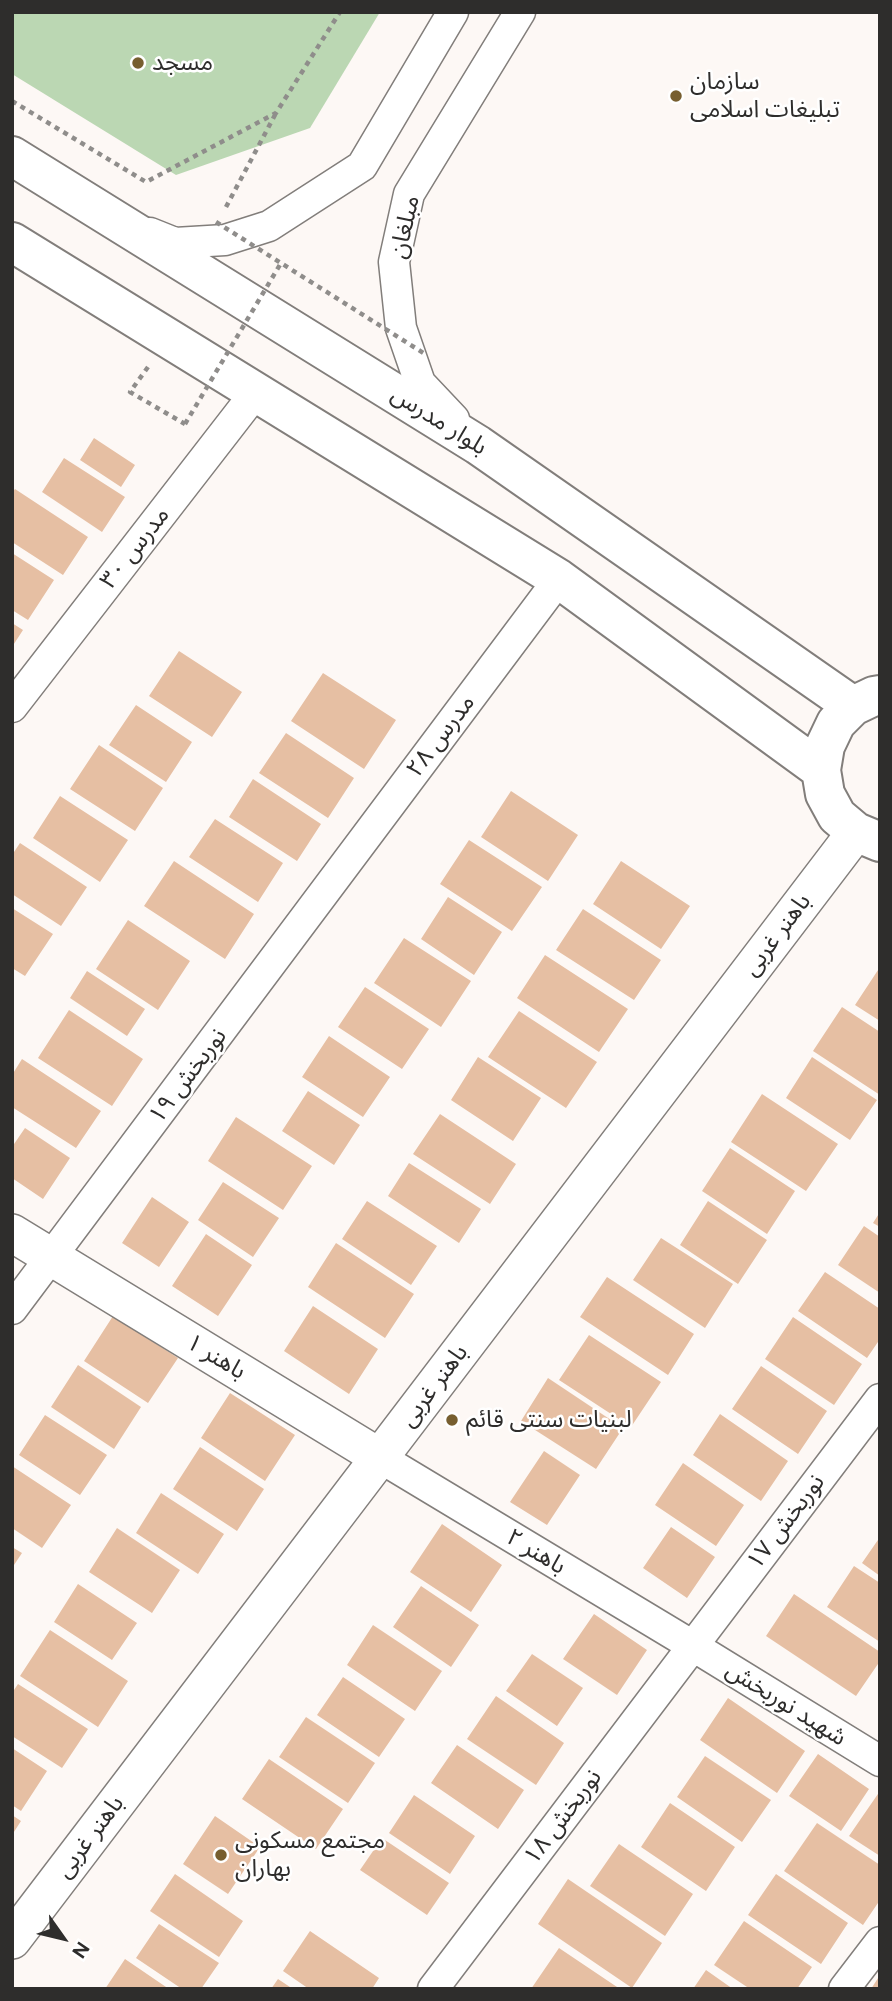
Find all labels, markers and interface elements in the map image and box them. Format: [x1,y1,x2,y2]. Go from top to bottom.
place label: مسجد [152,49,213,77]
marker: مسجد [130,55,146,71]
place label: سازمان تبلیغات اسلامی [690,68,840,124]
marker: سازمان تبلیغات اسلامی [668,88,684,104]
street label: مبلغان [384,193,426,261]
street label: بلوار مدرس [386,380,492,462]
street label: مدرس ۳۰ [94,501,176,595]
street label: مدرس ۲۸ [401,689,481,783]
street label: باهنر غربی [737,888,817,982]
street label: نوربخش ۱۹ [143,1023,233,1129]
street label: باهنر ۱ [181,1328,251,1386]
street label: باهنر غربی [394,1339,474,1433]
place label: لبنیات سنتی قائم [466,1406,632,1434]
marker: لبنیات سنتی قائم [444,1412,460,1428]
street label: نوربخش ۱۷ [741,1469,831,1575]
street label: باهنر ۲ [501,1523,571,1581]
street label: شهید نوربخش [720,1656,852,1752]
street label: نوربخش ۱۸ [518,1764,608,1870]
street label: باهنر غربی [50,1790,130,1884]
place label: مجتمع مسکونی بهاران [235,1827,385,1883]
marker: مجتمع مسکونی بهاران [213,1847,229,1863]
north arrow [28,1903,98,1973]
text: N [67,1938,94,1963]

